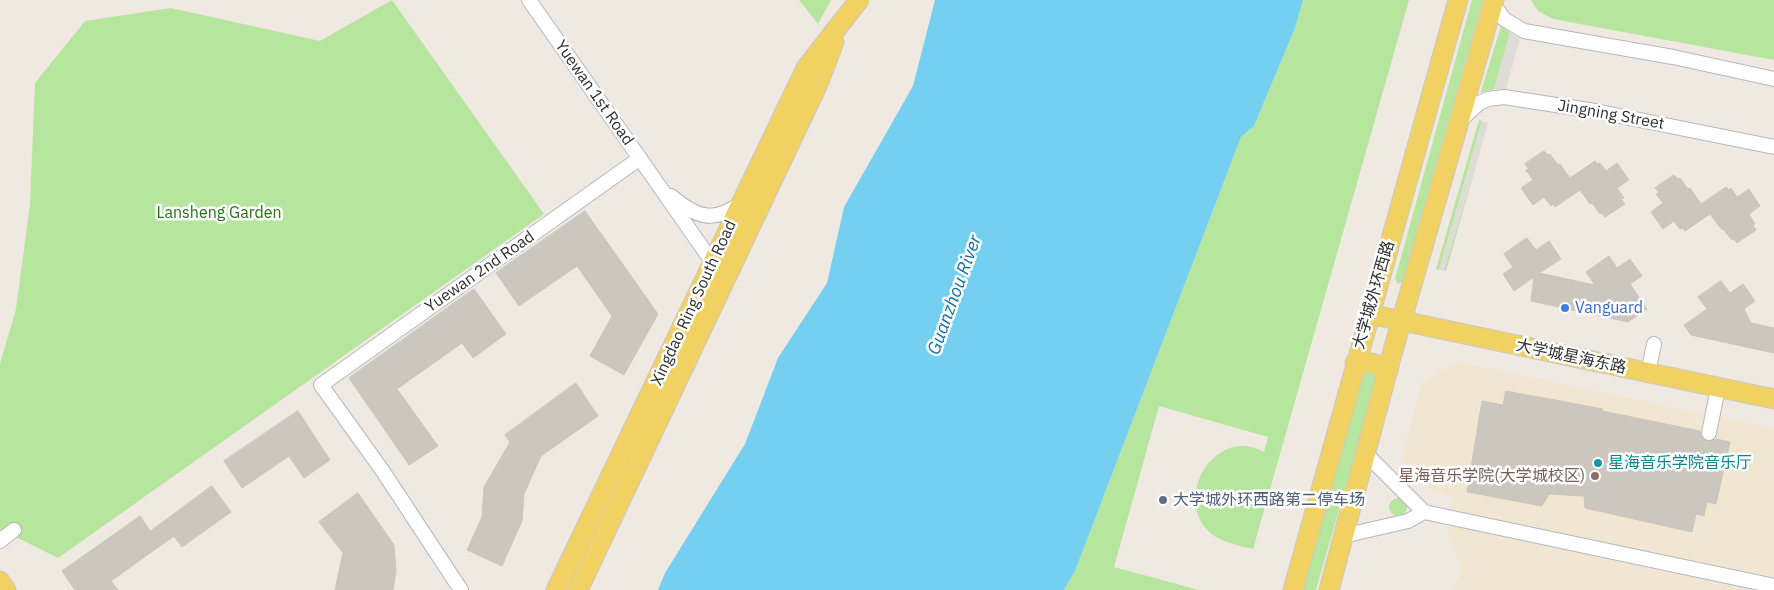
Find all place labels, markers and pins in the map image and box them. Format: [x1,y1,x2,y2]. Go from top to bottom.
place label: Vanguard [1575,298,1643,318]
marker: Vanguard [1559,302,1571,314]
place label: 星海音乐学院音乐厅 [1608,453,1752,473]
marker: 星海音乐学院音乐厅 [1592,457,1604,469]
place label: 星海音乐学院(大学城校区) [1398,466,1585,486]
marker: 星海音乐学院(大学城校区) [1589,470,1601,482]
place label: 大学城外环西路第二停车场 [1173,490,1365,510]
marker: 大学城外环西路第二停车场 [1157,494,1169,506]

